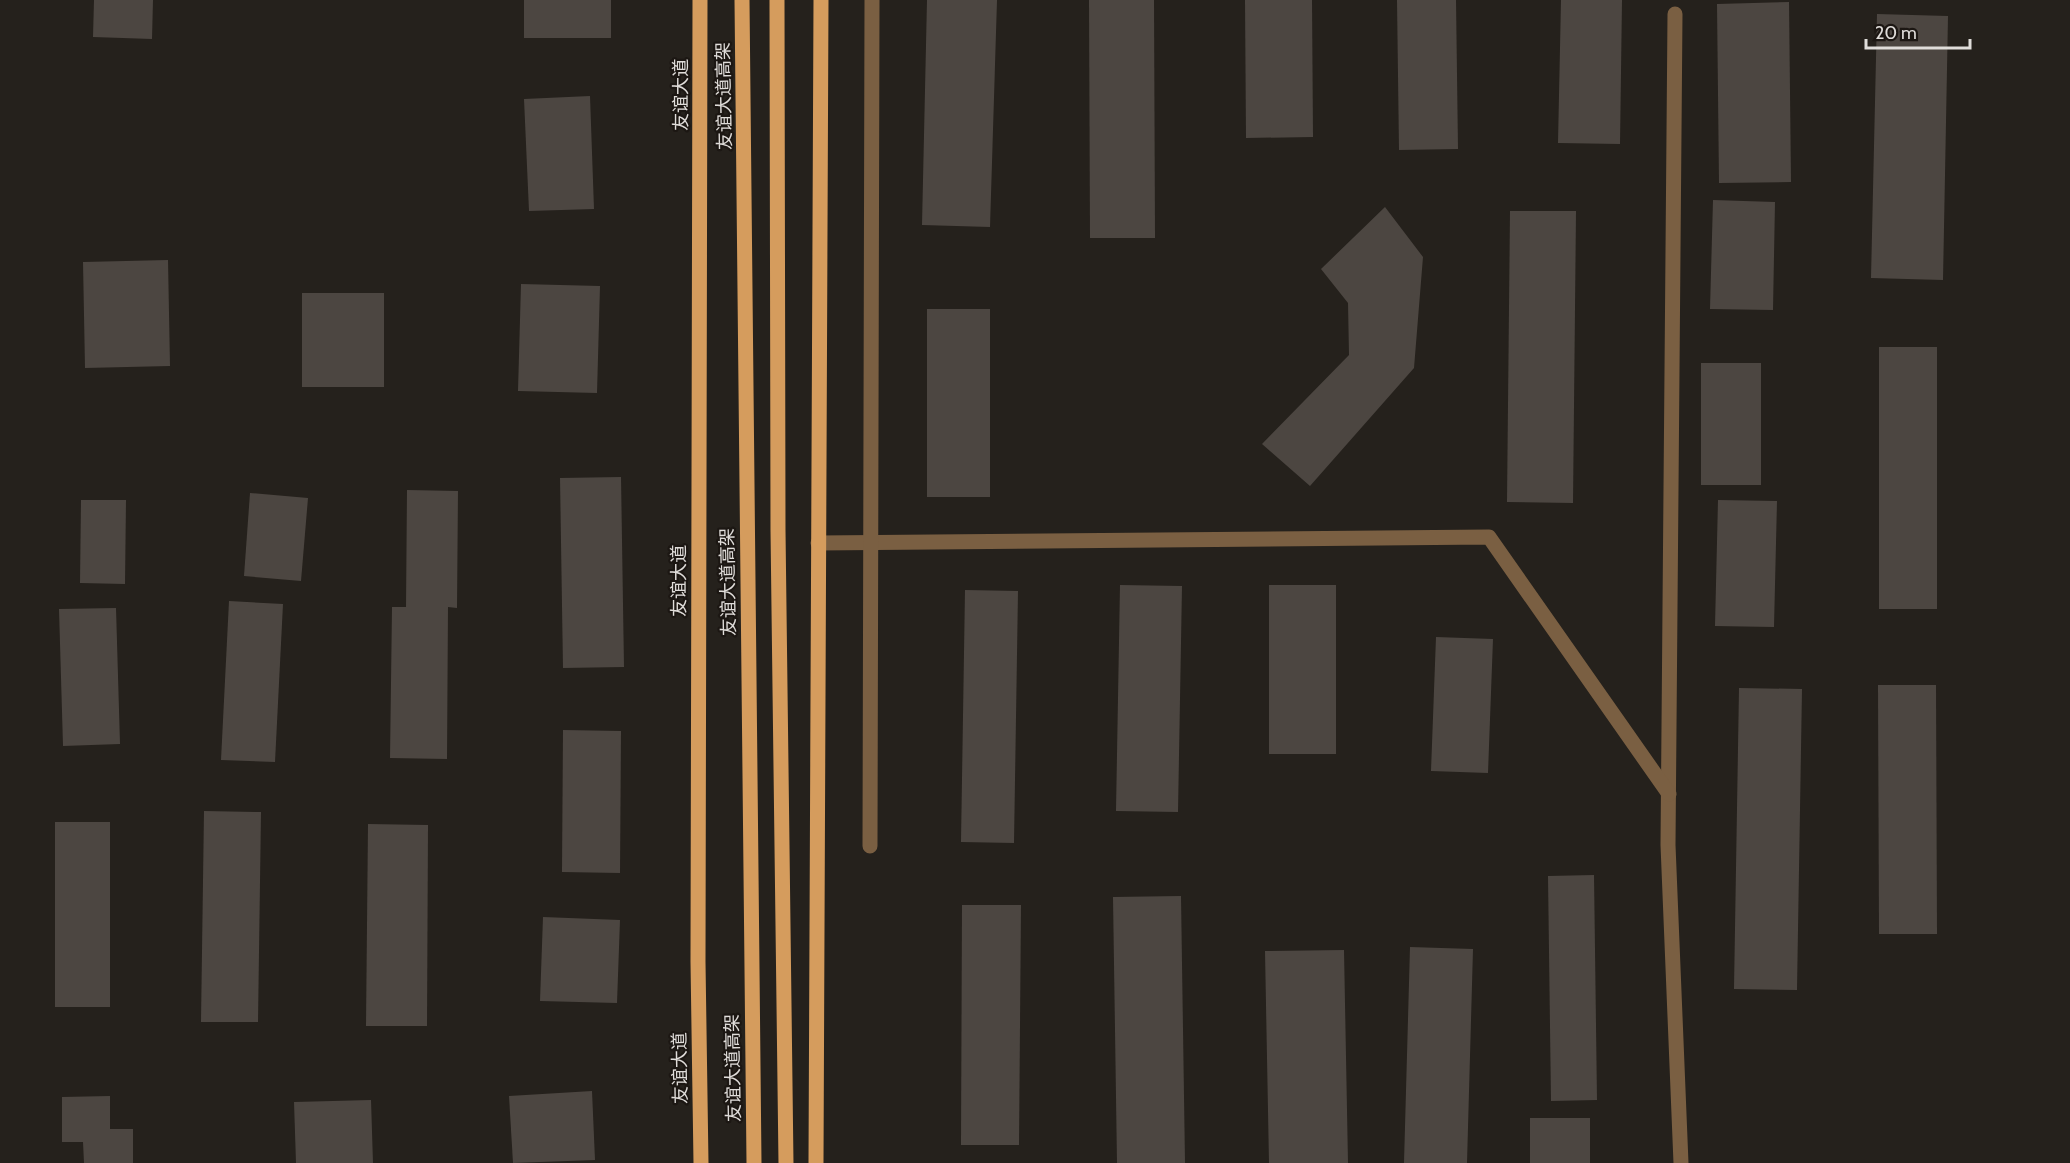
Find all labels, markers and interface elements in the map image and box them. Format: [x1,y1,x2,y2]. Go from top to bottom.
scale bar [1866,12,1970,50]
text: 20 m [1875,22,1917,44]
street label: 友谊大道高架 [712,42,736,150]
street label: 友谊大道 [670,59,692,131]
street label: 友谊大道高架 [716,528,740,636]
street label: 友谊大道 [668,545,690,617]
street label: 友谊大道高架 [721,1014,745,1122]
street label: 友谊大道 [668,1032,692,1104]

